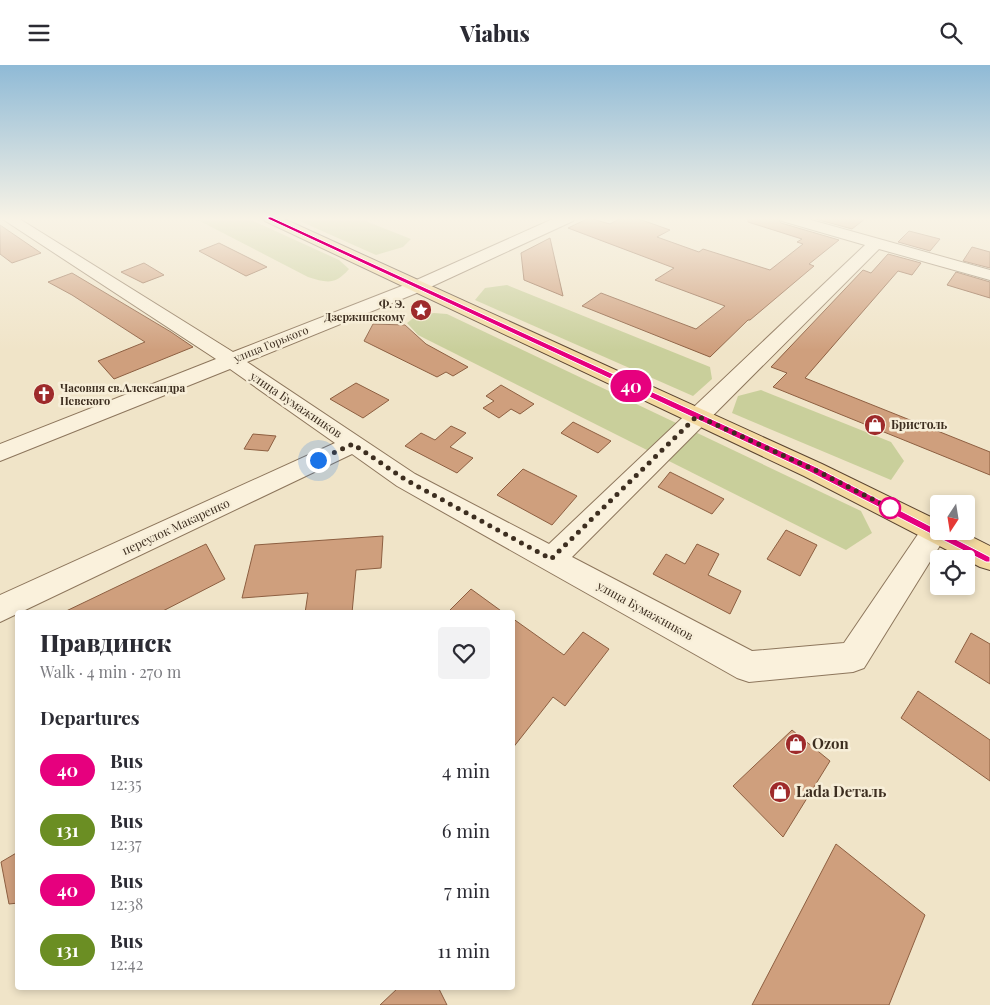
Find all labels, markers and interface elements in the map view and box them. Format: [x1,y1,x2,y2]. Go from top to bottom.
text: Viabus [460,18,530,48]
icon: menu [25,19,53,47]
icon: search [937,19,965,47]
place label: Ф. Э. Дзержинскому [324,296,405,324]
place icon: Ф. Э. Дзержинскому [409,298,433,322]
street label: улица Горького [230,322,310,366]
street label: улица Бумажников [247,367,346,441]
line badge: 40 [608,370,654,402]
text: 40 [620,374,642,398]
place label: Часовня св.Александра Невского [60,380,185,408]
church icon: Часовня св.Александра Невского [32,382,56,406]
shop icon: Бристоль [863,413,887,437]
place label: Бристоль [891,416,948,432]
your location [306,448,331,473]
street label: переулок Макаренко [119,494,232,558]
north arrow [930,495,975,540]
map controls [930,495,975,595]
unlabelled marker [879,497,901,519]
button: locate [930,550,975,595]
street label: улица Бумажников [594,577,697,643]
text: Правдинск [40,626,172,658]
button: heart [438,627,490,679]
text: Walk · 4 min · 270 m [40,661,181,682]
text: Departures [40,704,140,730]
shop icon: Ozon [784,732,808,756]
place label: Ozon [812,733,849,753]
text: Bus [110,747,143,773]
text: 4 min [442,757,490,783]
text: 40 [57,758,78,782]
text: 12:35 [110,773,142,794]
shop icon: Lada Dеталь [768,780,792,804]
place label: Lada Dеталь [796,781,887,801]
text: Bus [110,807,143,833]
text: 6 min [442,817,490,843]
text: 131 [56,818,79,842]
text: 12:37 [110,833,142,854]
text: Bus [110,867,143,893]
text: 7 min [444,877,490,903]
text: 40 [57,878,78,902]
text: 12:38 [110,893,143,914]
text: Bus [110,927,143,953]
text: 11 min [437,937,490,963]
text: 131 [56,938,79,962]
text: 12:42 [110,953,143,974]

